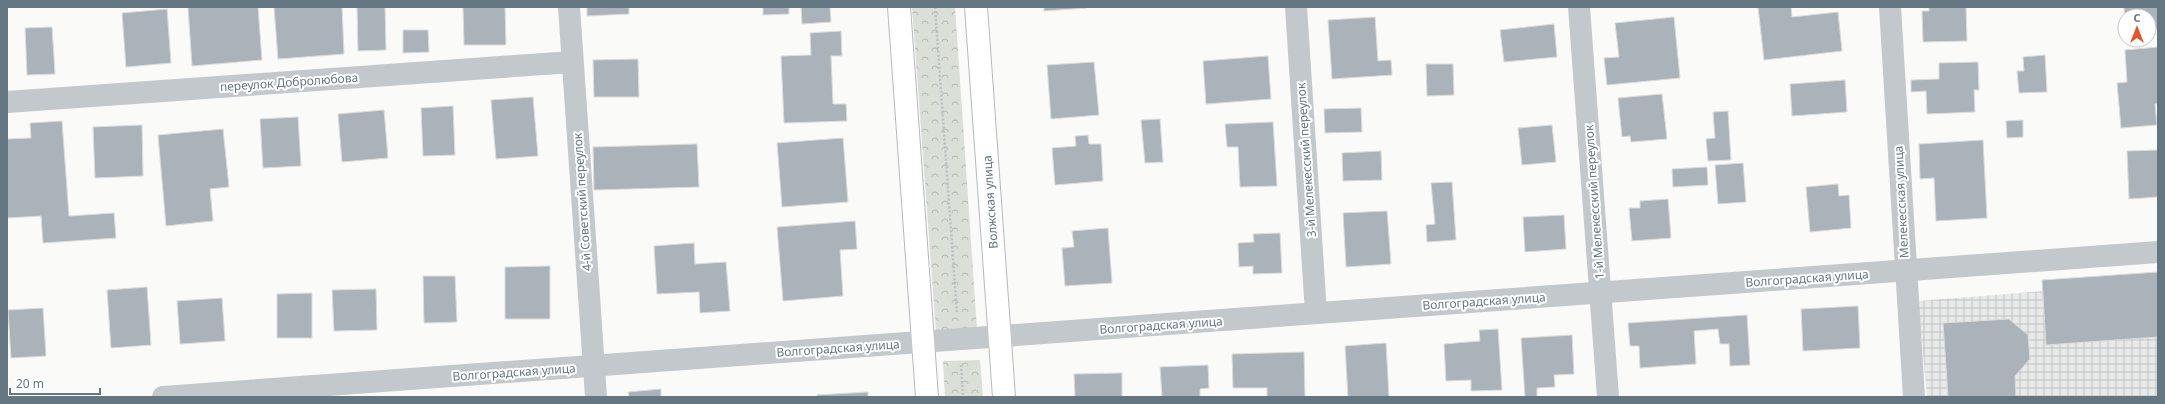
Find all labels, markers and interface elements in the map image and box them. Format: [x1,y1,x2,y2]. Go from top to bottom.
north arrow [2117,8,2157,48]
text: С [2133,10,2141,25]
street label: переулок Добролюбова [219,69,359,95]
street label: 3-й Мелекесский переулок [1292,82,1320,238]
street label: 1-й Мелекесский переулок [1580,124,1608,280]
street label: 4-й Советский переулок [569,132,595,272]
street label: Мелекесская улица [1890,145,1912,259]
street label: Волжская улица [978,155,1002,249]
street label: Волгоградская улица [1745,265,1869,291]
street label: Волгоградская улица [1422,288,1546,314]
street label: Волгоградская улица [1099,312,1223,338]
street label: Волгоградская улица [776,335,900,361]
street label: Волгоградская улица [452,359,576,385]
scale bar [10,370,100,396]
text: 20 m [16,375,44,392]

